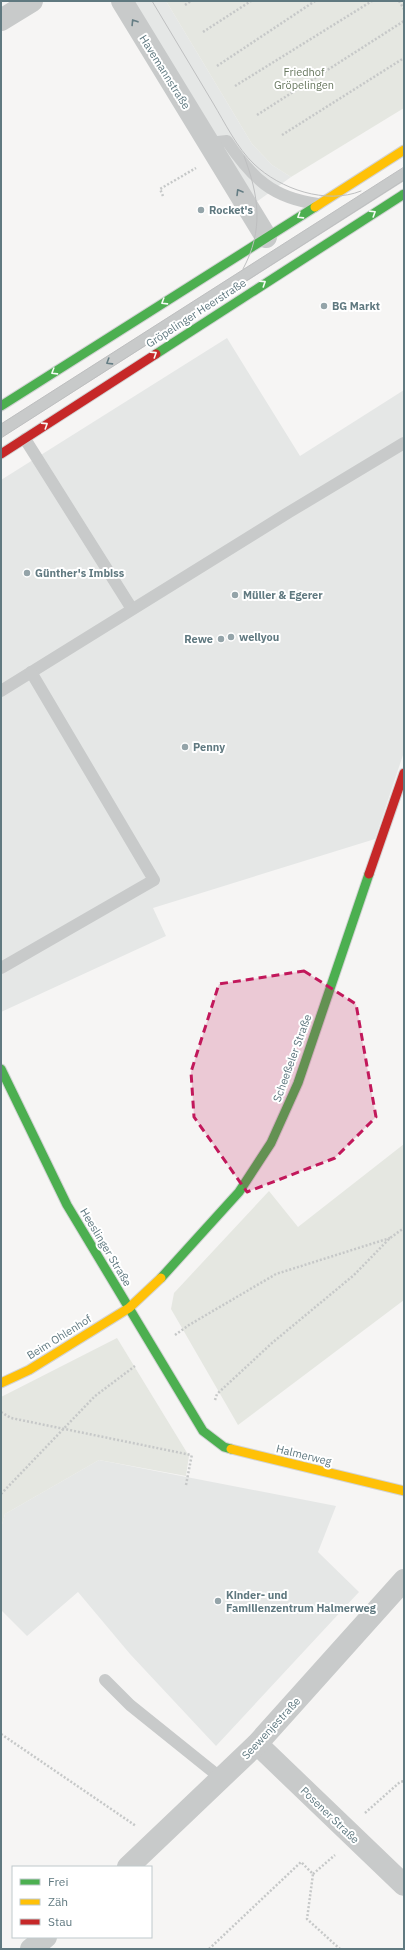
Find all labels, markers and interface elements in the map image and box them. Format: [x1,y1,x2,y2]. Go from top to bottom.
one-way arrow [132,19,139,26]
street label: Havemannstraße [137,32,193,112]
park label: Friedhof Gröpelingen [274,65,334,92]
one-way arrow [236,189,243,196]
place label: Rocket's [209,203,254,217]
marker: Rocket's [196,205,206,215]
one-way arrow [297,211,304,218]
one-way arrow [369,211,376,218]
street label: Gröpelinger Heerstraße [143,275,249,351]
one-way arrow [259,281,266,288]
one-way arrow [161,298,168,305]
place label: BG Markt [332,299,380,313]
marker: BG Markt [319,301,329,311]
one-way arrow [150,352,157,359]
one-way arrow [106,357,113,364]
one-way arrow [51,367,58,375]
one-way arrow [41,423,48,430]
place label: Günther's Imbiss [35,566,125,580]
marker: Günther's Imbiss [22,568,32,578]
place label: Müller & Egerer [243,588,323,602]
marker: Müller & Egerer [230,590,240,600]
place label: wellyou [239,630,279,644]
place label: Rewe [184,632,213,646]
marker: wellyou [226,632,236,642]
marker: Rewe [216,634,226,644]
place label: Penny [193,740,225,754]
marker: Penny [180,742,190,752]
street label: Scheeßeler Straße [270,1012,314,1104]
street label: Heeslinger Straße [77,1205,135,1289]
street label: Beim Ohlenhof [24,1311,94,1362]
street label: Halmerweg [275,1441,333,1469]
place label: Kinder- und Familienzentrum Halmerweg [226,1588,377,1615]
marker: Kinder- und Familienzentrum Halmerweg [213,1596,223,1606]
street label: Seewenjestraße [239,1694,303,1762]
street label: Posener Straße [298,1784,362,1846]
legend [12,1866,152,1938]
text: Frei [48,1874,68,1889]
text: Zäh [48,1894,68,1909]
text: Stau [48,1914,72,1929]

